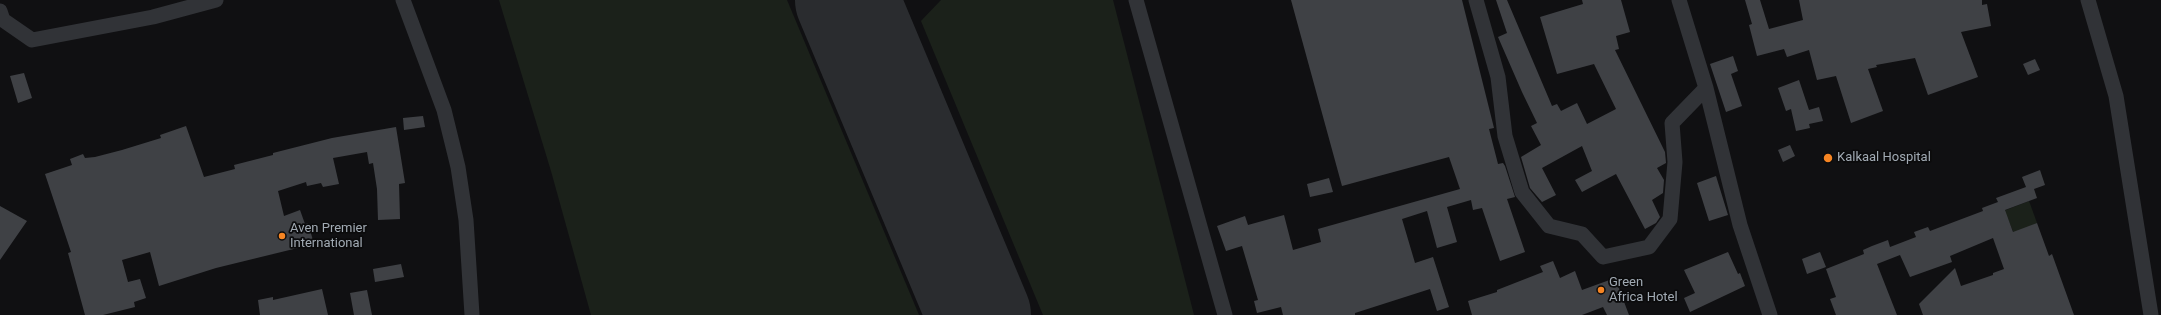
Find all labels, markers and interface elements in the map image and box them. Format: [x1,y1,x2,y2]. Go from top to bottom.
place label: Kalkaal Hospital [1837,150,1931,166]
marker: Kalkaal Hospital [1822,152,1834,164]
place label: Aven Premier International [290,221,367,252]
marker: Aven Premier International [277,231,287,241]
place label: Green Africa Hotel [1609,275,1678,306]
marker: Green Africa Hotel [1596,285,1606,295]

